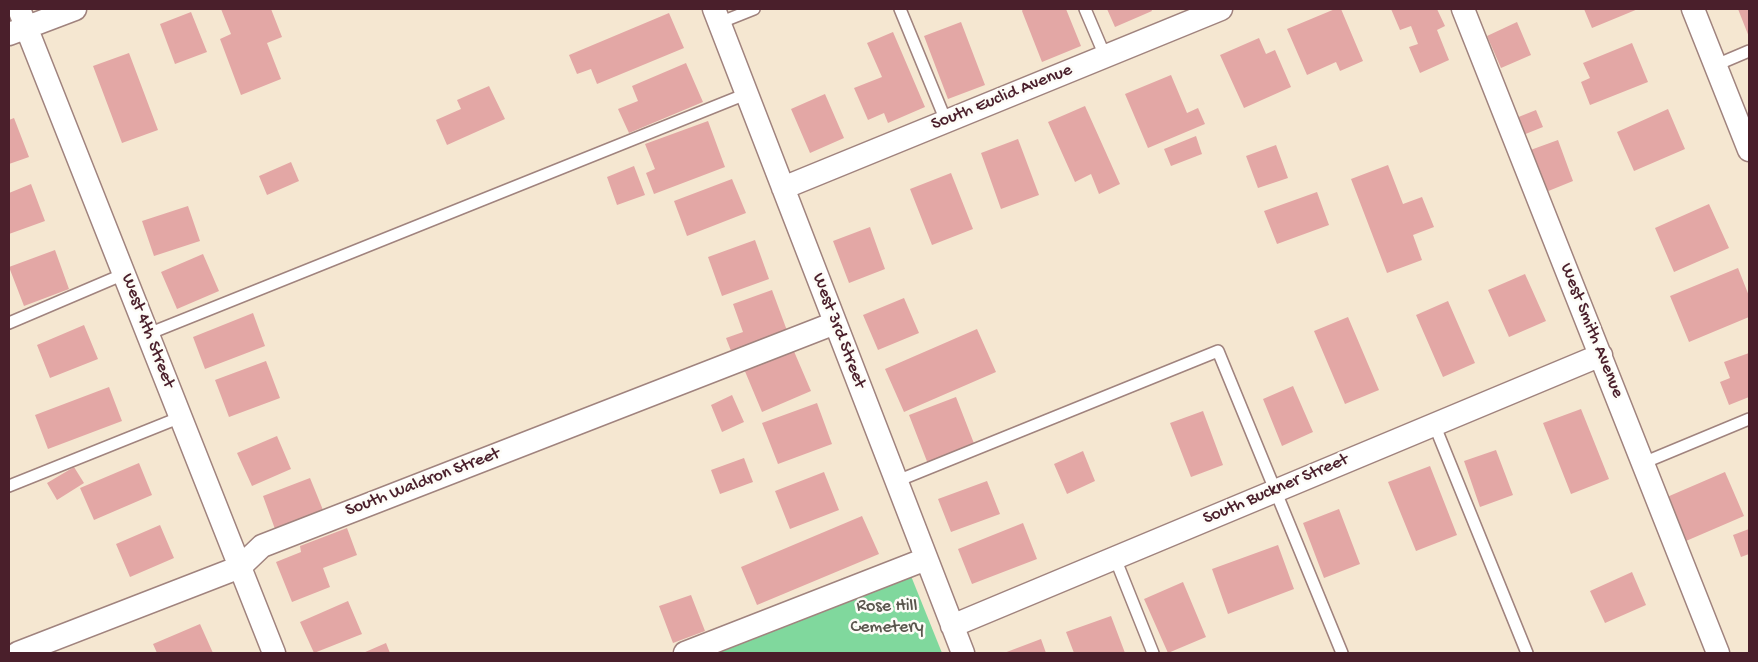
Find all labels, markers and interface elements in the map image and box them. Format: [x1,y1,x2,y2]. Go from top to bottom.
street label: South Euclid Avenue [928,60,1076,136]
street label: West Smith Avenue [1554,261,1628,401]
street label: West 3rd Street [806,270,870,392]
street label: West 4th Street [115,271,179,391]
street label: South Waldron Street [343,444,503,522]
street label: South Buckner Street [1200,450,1352,530]
park label: Rose Hill Cemetery [851,596,923,638]

